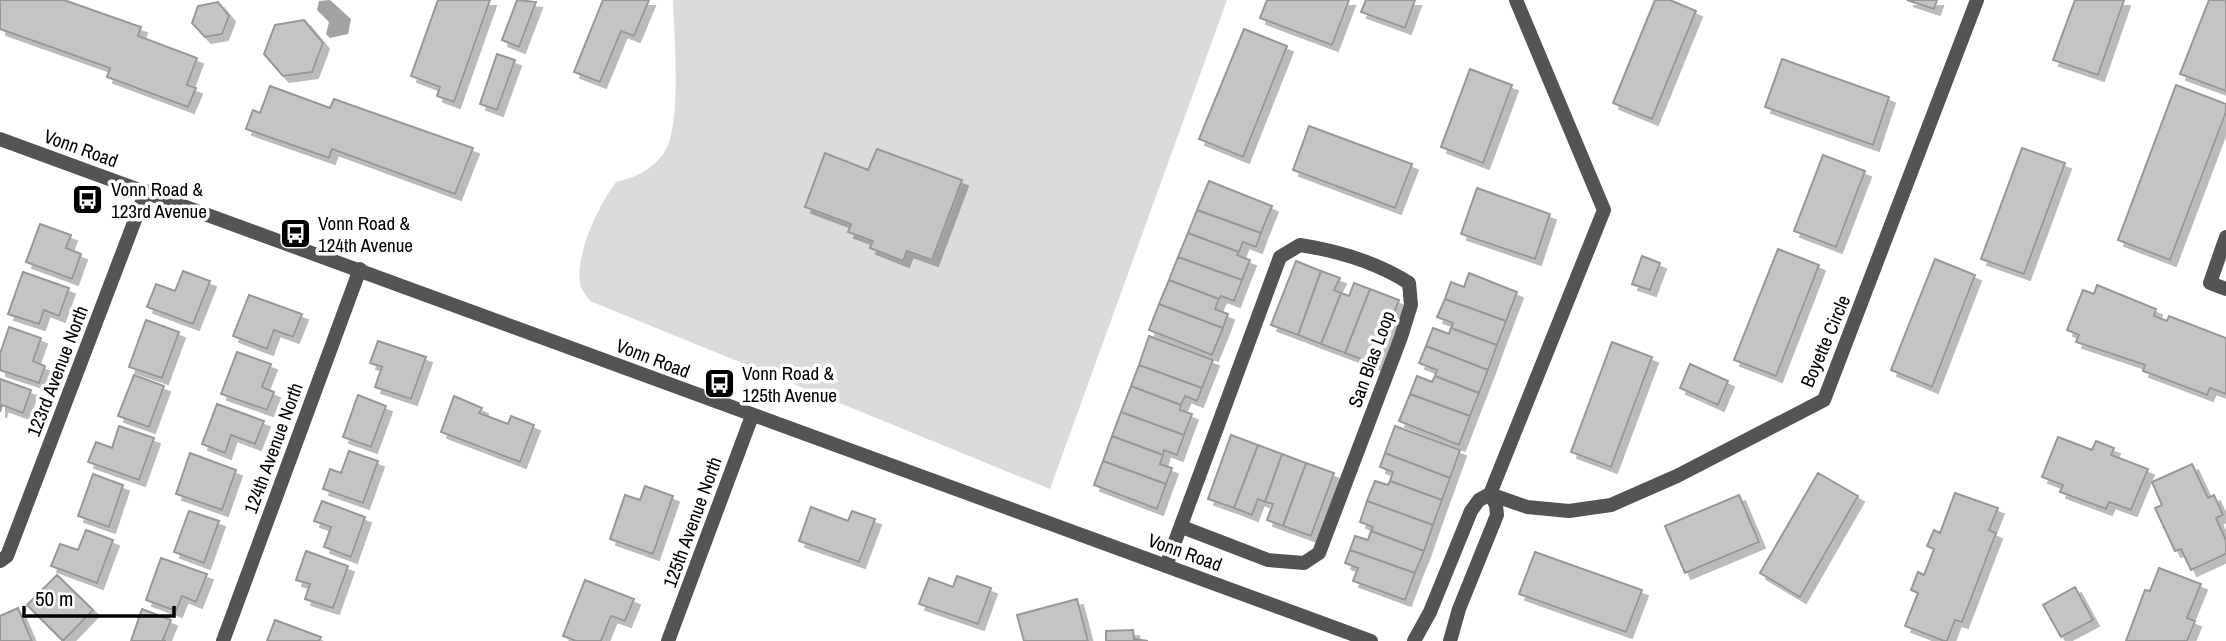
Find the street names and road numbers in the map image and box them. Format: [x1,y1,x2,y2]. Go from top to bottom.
street label: Vonn Road [40,123,122,173]
street label: Boyette Circle [1794,291,1856,391]
street label: 123rd Avenue North [20,302,94,440]
street label: San Blas Loop [1341,307,1401,411]
street label: Vonn Road [612,332,694,384]
street label: 124th Avenue North [237,379,309,517]
street label: 125th Avenue North [656,453,728,591]
street label: Vonn Road [1144,527,1226,577]

